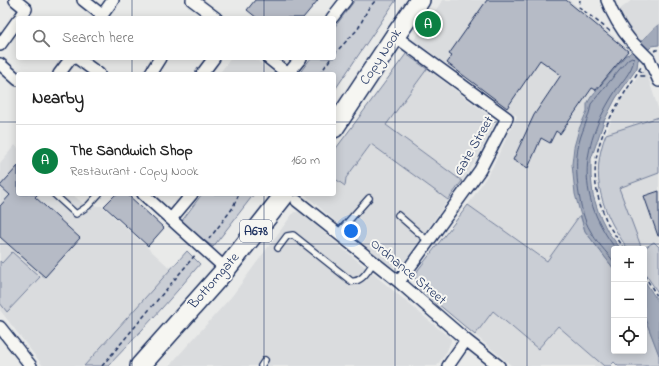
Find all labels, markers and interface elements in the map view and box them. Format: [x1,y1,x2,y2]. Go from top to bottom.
pin: A [415,9,441,39]
search box [16,16,336,60]
street label: Copy Nook [355,24,408,90]
icon: search [30,27,52,49]
text: Search here [62,27,134,49]
text: Nearby [32,86,84,111]
street label: Gate Street [448,112,500,180]
text: The Sandwich Shop [70,140,193,162]
text: A [41,151,49,170]
text: 160 m [291,151,320,170]
text: Restaurant · Copy Nook [70,162,199,181]
road number: A678 [240,220,272,242]
your location [341,221,361,241]
street label: Ordnance Street [365,234,451,310]
map controls [611,246,647,354]
button: + [611,246,647,282]
street label: Bottomgate [183,247,246,315]
button: − [611,282,647,318]
button: locate [611,318,647,354]

